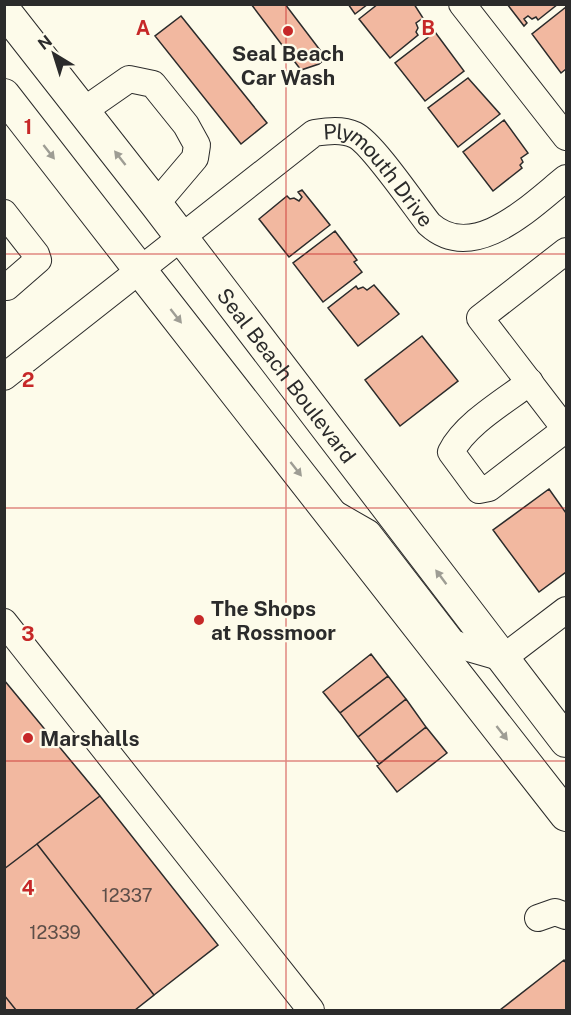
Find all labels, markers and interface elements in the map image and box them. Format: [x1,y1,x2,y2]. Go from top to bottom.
text: A [136,16,150,40]
text: B [421,16,435,40]
north arrow [24,24,84,84]
marker: Seal Beach Car Wash [281,24,295,38]
text: N [34,31,56,54]
place label: Seal Beach Car Wash [232,41,344,90]
text: 1 [24,115,32,139]
street label: Plymouth Drive [322,118,439,232]
one-way arrow [42,144,55,160]
one-way arrow [114,150,127,166]
street label: Seal Beach Boulevard [212,283,361,468]
one-way arrow [169,308,182,324]
text: 2 [22,368,34,392]
one-way arrow [290,462,302,477]
one-way arrow [435,570,447,586]
place label: The Shops at Rossmoor [211,596,336,645]
marker: The Shops at Rossmoor [192,613,206,627]
text: 3 [21,622,35,646]
one-way arrow [495,725,507,740]
place label: Marshalls [40,726,139,751]
marker: Marshalls [21,731,35,745]
text: 4 [21,876,35,900]
house number: 12337 [101,885,153,906]
house number: 12339 [29,922,81,943]

